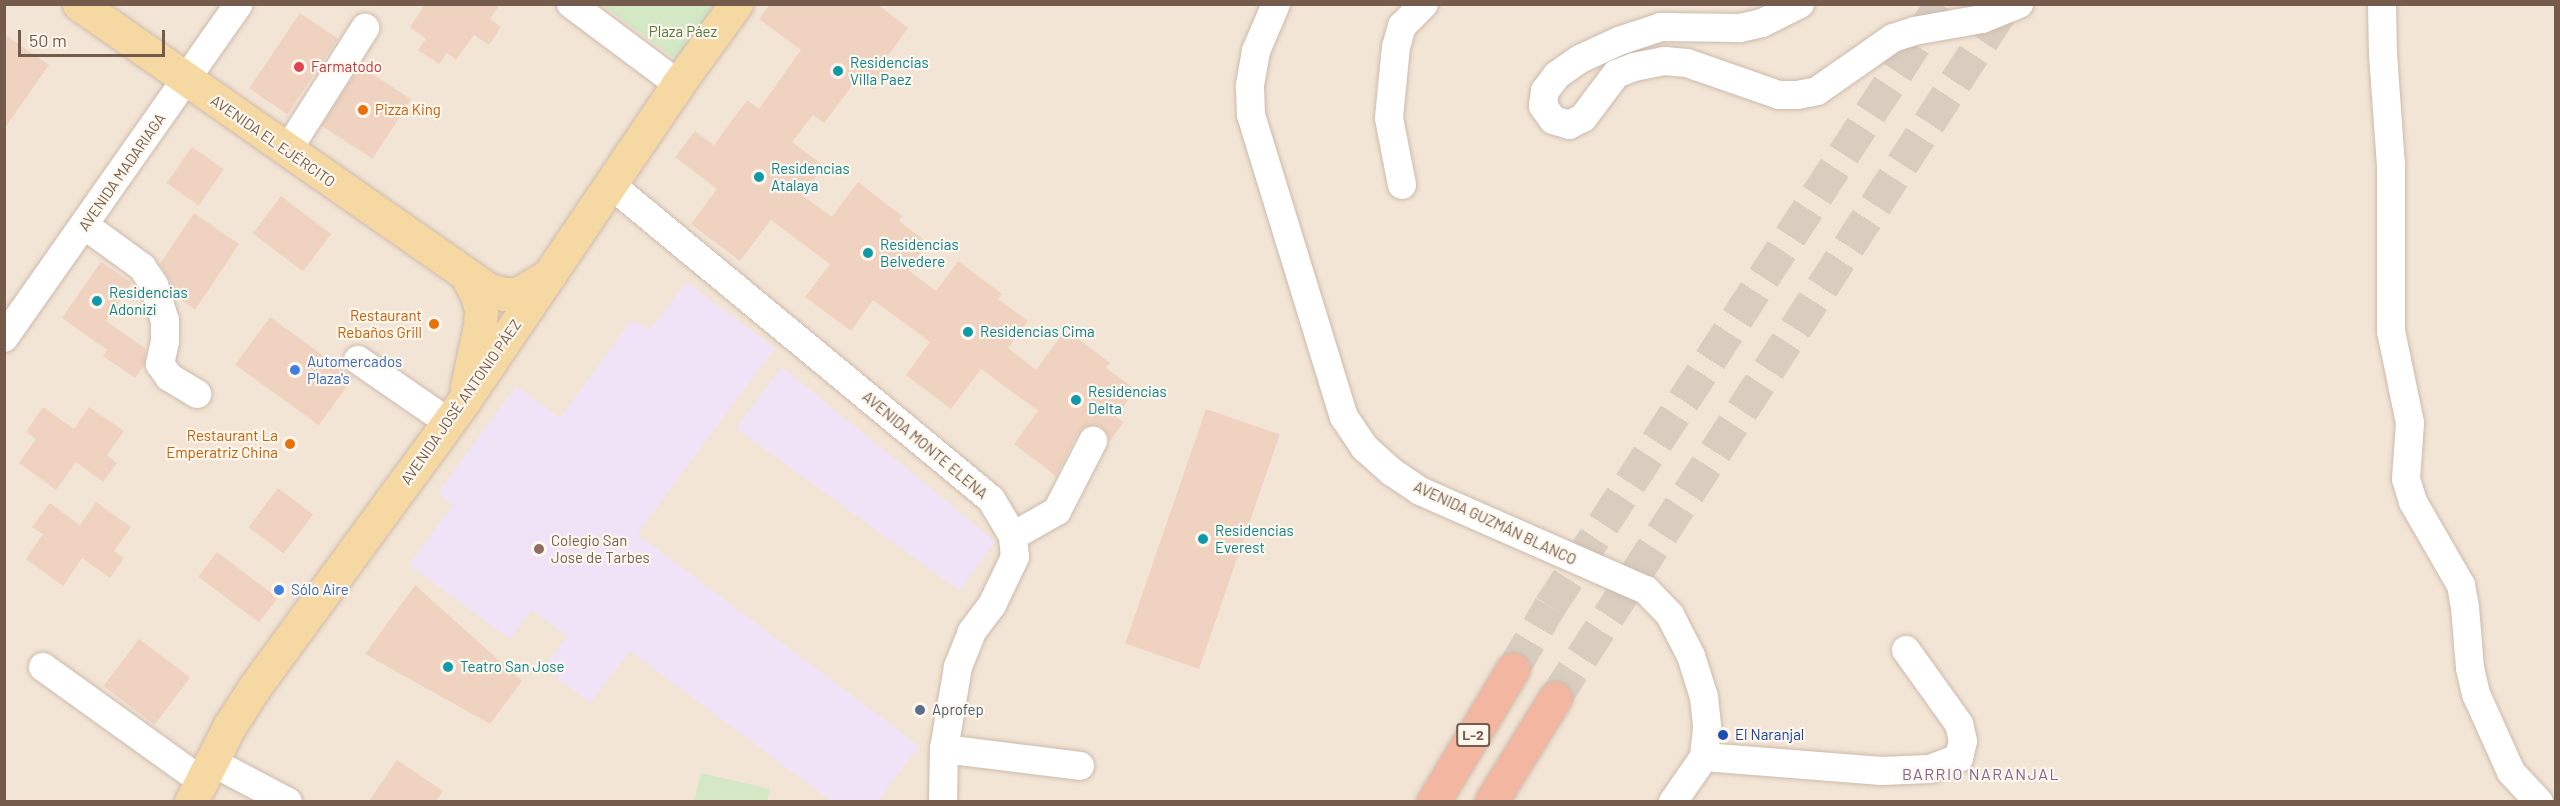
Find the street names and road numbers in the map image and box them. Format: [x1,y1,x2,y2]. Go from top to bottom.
street label: AVENIDA EL EJÉRCITO [207,91,339,191]
street label: AVENIDA MADARIAGA [75,110,169,234]
street label: AVENIDA JOSÉ ANTONIO PÁEZ [397,316,525,488]
street label: AVENIDA MONTE ELENA [859,387,991,503]
street label: AVENIDA GUZMÁN BLANCO [1411,477,1579,569]
road number: L-2 [1455,724,1491,746]

